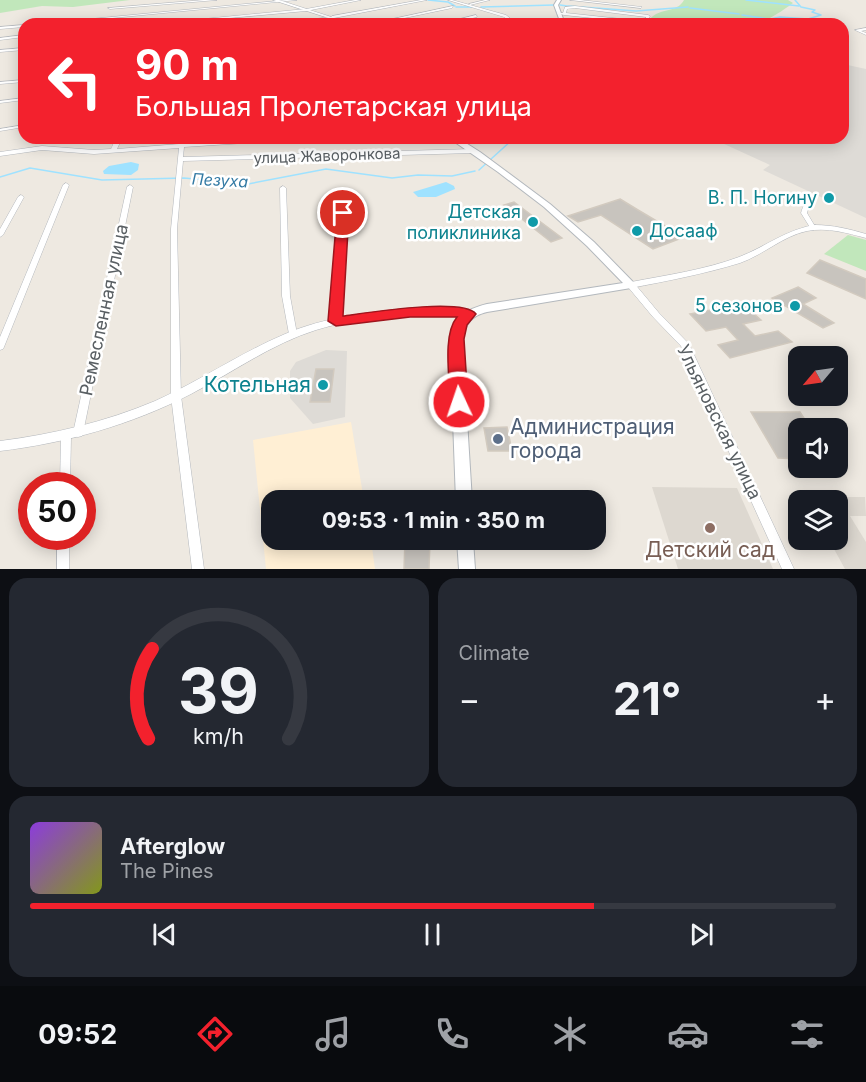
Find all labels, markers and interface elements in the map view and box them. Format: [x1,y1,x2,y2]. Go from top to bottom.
text: 90 m [135,39,239,90]
icon: left [36,42,114,120]
text: Большая Пролетарская улица [135,90,532,123]
street label: улица Жаворонкова [253,143,401,168]
water label: Пезуха [191,169,249,191]
pin [317,187,368,238]
place label: В. П. Ногину [708,187,817,208]
marker: В. П. Ногину [822,191,836,205]
icon: arrive [326,196,359,229]
place label: Детская поликлиника [407,201,521,243]
marker: Детская поликлиника [526,215,540,229]
place label: Досааф [649,220,718,241]
street label: Ремесленная улица [75,222,132,398]
marker: Досааф [630,224,644,238]
place label: 5 сезонов [695,295,783,316]
marker: 5 сезонов [788,299,802,313]
street label: Ульяновская улица [673,341,766,503]
north arrow [788,346,848,406]
map controls [788,346,848,550]
position arrow [427,370,491,434]
place label: Котельная [204,372,311,397]
marker: Котельная [316,378,330,392]
place label: Администрация города [510,414,675,463]
button: sound [788,418,848,478]
marker: Администрация города [491,432,505,446]
speed limit sign: 50 [18,472,96,550]
button: layers [788,490,848,550]
text: 09:53 · 1 min · 350 m [322,507,545,533]
marker: Детский сад [703,521,717,535]
place label: Детский сад [645,537,775,562]
text: Climate [459,641,530,665]
text: 39 [178,653,259,728]
text: 21° [613,671,681,726]
text: − [459,679,480,719]
text: + [814,679,836,719]
text: km/h [193,724,244,750]
text: Afterglow [120,833,225,859]
text: The Pines [120,859,214,883]
icon: previous [148,918,181,951]
icon: pause [416,918,449,951]
icon: next [685,918,718,951]
icon: directions [194,1013,236,1055]
icon: music [312,1013,354,1055]
icon: phone [431,1013,473,1055]
icon: climate [549,1013,591,1055]
icon: car [667,1013,709,1055]
icon: filters [786,1013,828,1055]
text: 09:52 [38,1018,117,1051]

